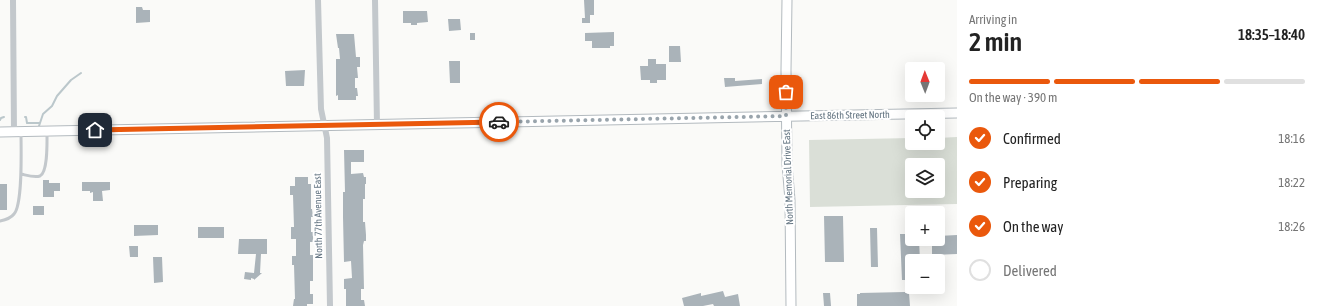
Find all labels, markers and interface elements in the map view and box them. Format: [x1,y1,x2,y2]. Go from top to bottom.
text: Arriving in [969,12,1017,27]
text: 18:35–18:40 [1238,26,1305,43]
text: 2 min [969,27,1022,57]
north arrow [905,62,945,102]
map controls [905,62,945,294]
pin [769,75,803,109]
icon: bag [775,81,797,103]
text: On the way · 390 m [969,90,1057,105]
courier [479,102,519,142]
street label: East 86th Street North [810,109,890,121]
button: locate [905,110,945,150]
icon: car [488,111,510,133]
pin [78,113,112,147]
icon: home [84,119,106,141]
icon: check [969,127,991,149]
street label: North Memorial Drive East [781,129,795,225]
text: Confirmed [1003,130,1061,147]
text: 18:16 [1278,131,1305,146]
button: layers [905,158,945,198]
icon: check [969,171,991,193]
street label: North 77th Avenue East [312,173,324,259]
text: Preparing [1003,174,1057,191]
text: 18:22 [1278,175,1305,190]
button: + [905,206,945,246]
icon: check [969,215,991,237]
text: On the way [1003,218,1064,235]
text: 18:26 [1278,219,1305,234]
button: − [905,254,945,294]
text: Delivered [1003,262,1057,279]

